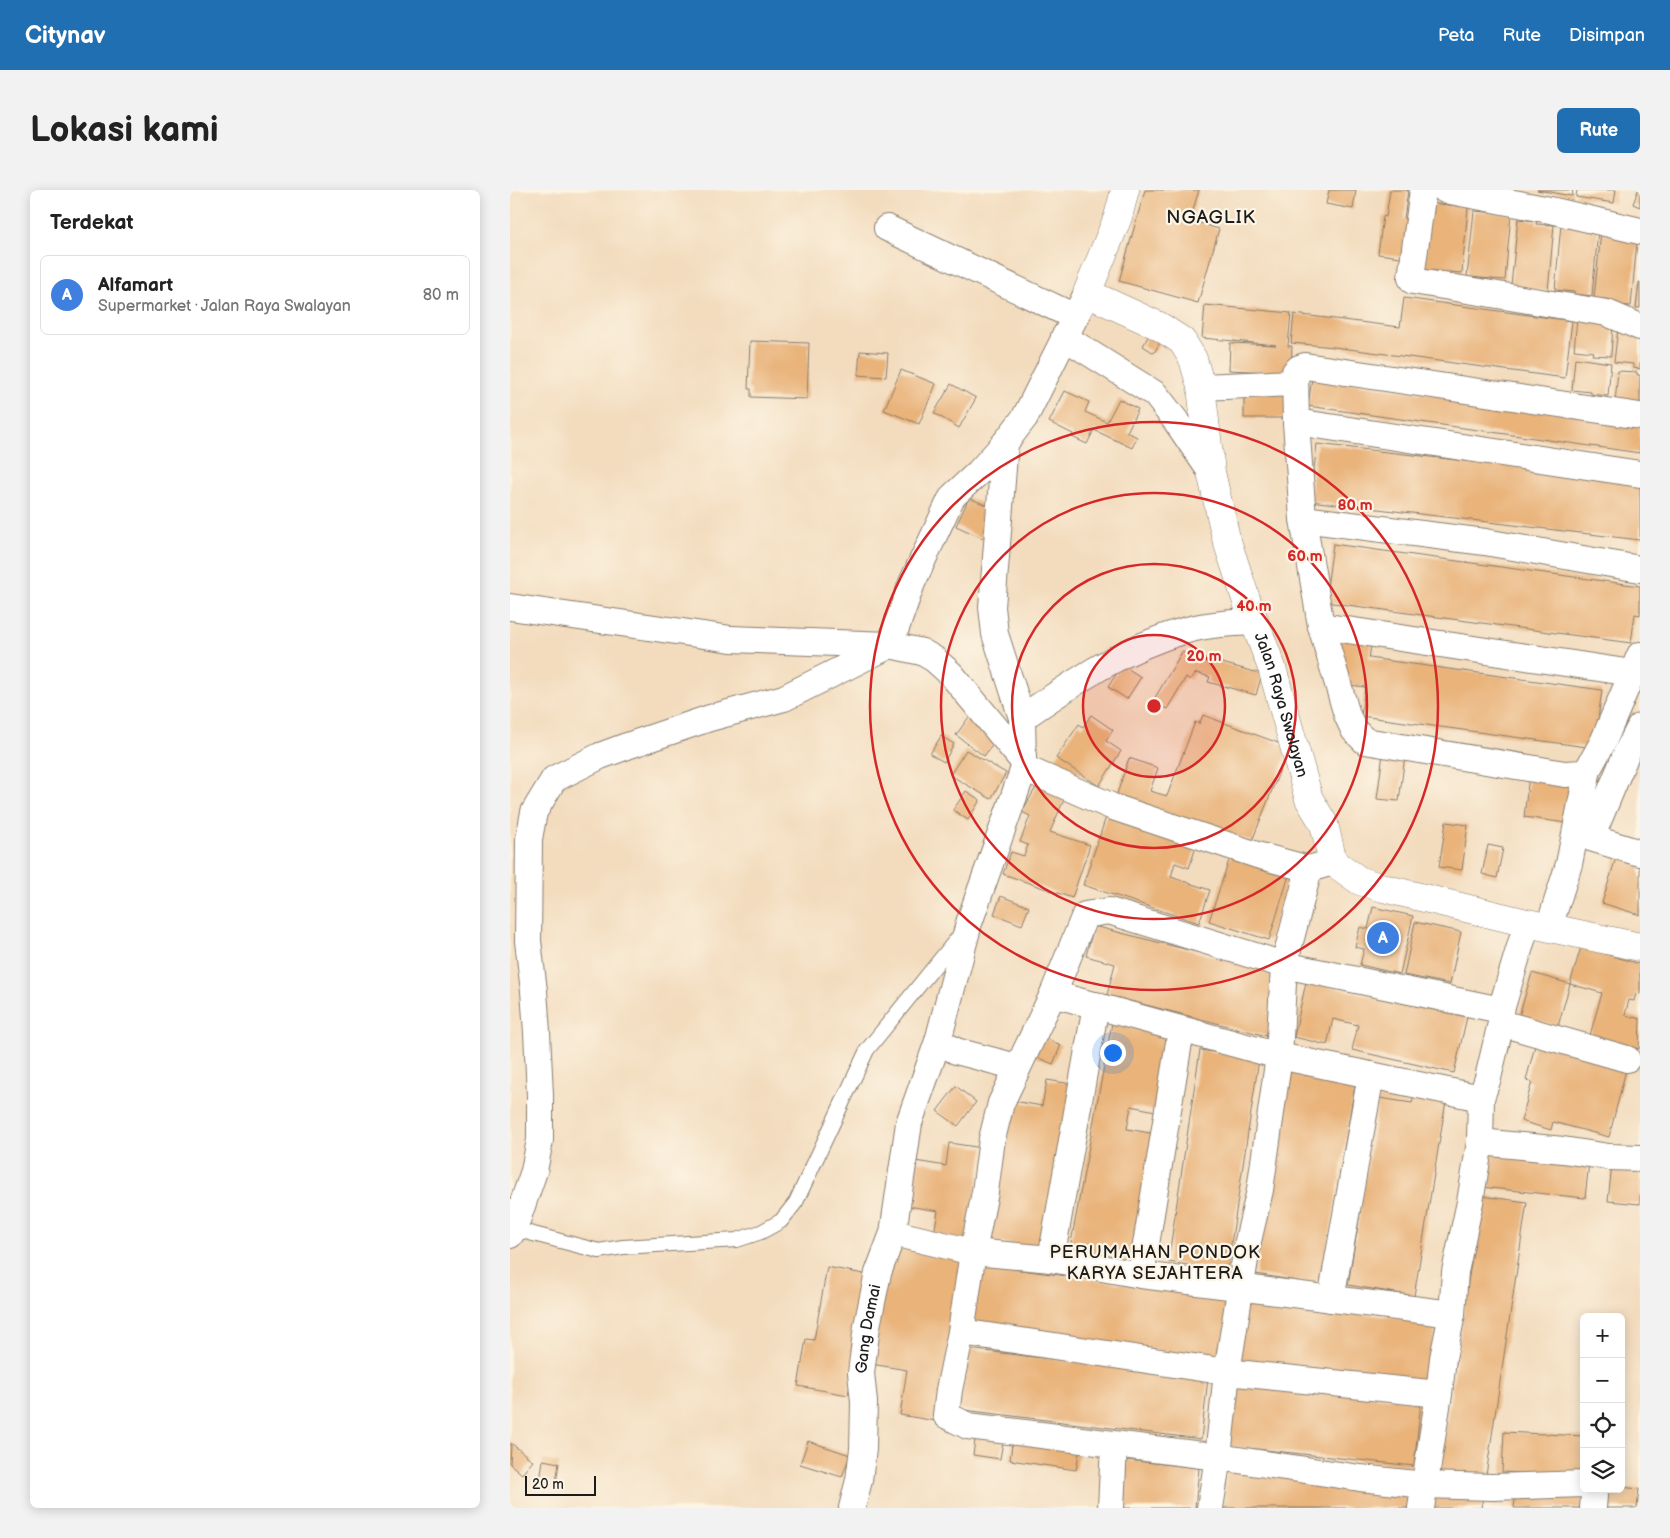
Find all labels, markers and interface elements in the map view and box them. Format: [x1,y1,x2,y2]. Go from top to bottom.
text: Citynav [25,21,106,50]
text: Peta [1438,25,1474,46]
text: Rute [1502,25,1541,46]
text: Disimpan [1569,25,1645,46]
button: Rute [1557,108,1640,153]
text: Lokasi kami [30,109,219,152]
district label: NGAGLIK [1166,206,1256,229]
text: Terdekat [50,210,134,235]
text: Alfamart [98,274,173,297]
text: A [62,286,72,305]
text: 80 m [423,286,459,305]
text: Supermarket · Jalan Raya Swalayan [98,297,351,316]
text: 80 m [1337,496,1373,515]
text: 60 m [1287,547,1323,566]
text: 40 m [1236,597,1272,616]
street label: Jalan Raya Swalayan [1250,630,1312,779]
text: 20 m [1187,647,1222,666]
centre of rings [1145,697,1163,715]
pin: A [1367,919,1399,957]
your location [1100,1040,1126,1066]
district label: PERUMAHAN PONDOK KARYA SEJAHTERA [1049,1242,1261,1284]
street label: Gang Damai [852,1283,885,1375]
map controls [1580,1313,1625,1493]
button: + [1580,1313,1625,1358]
button: − [1580,1358,1625,1403]
button: locate [1580,1403,1625,1448]
button: layers [1580,1448,1625,1493]
scale bar [525,1473,596,1496]
text: 20 m [532,1476,564,1493]

